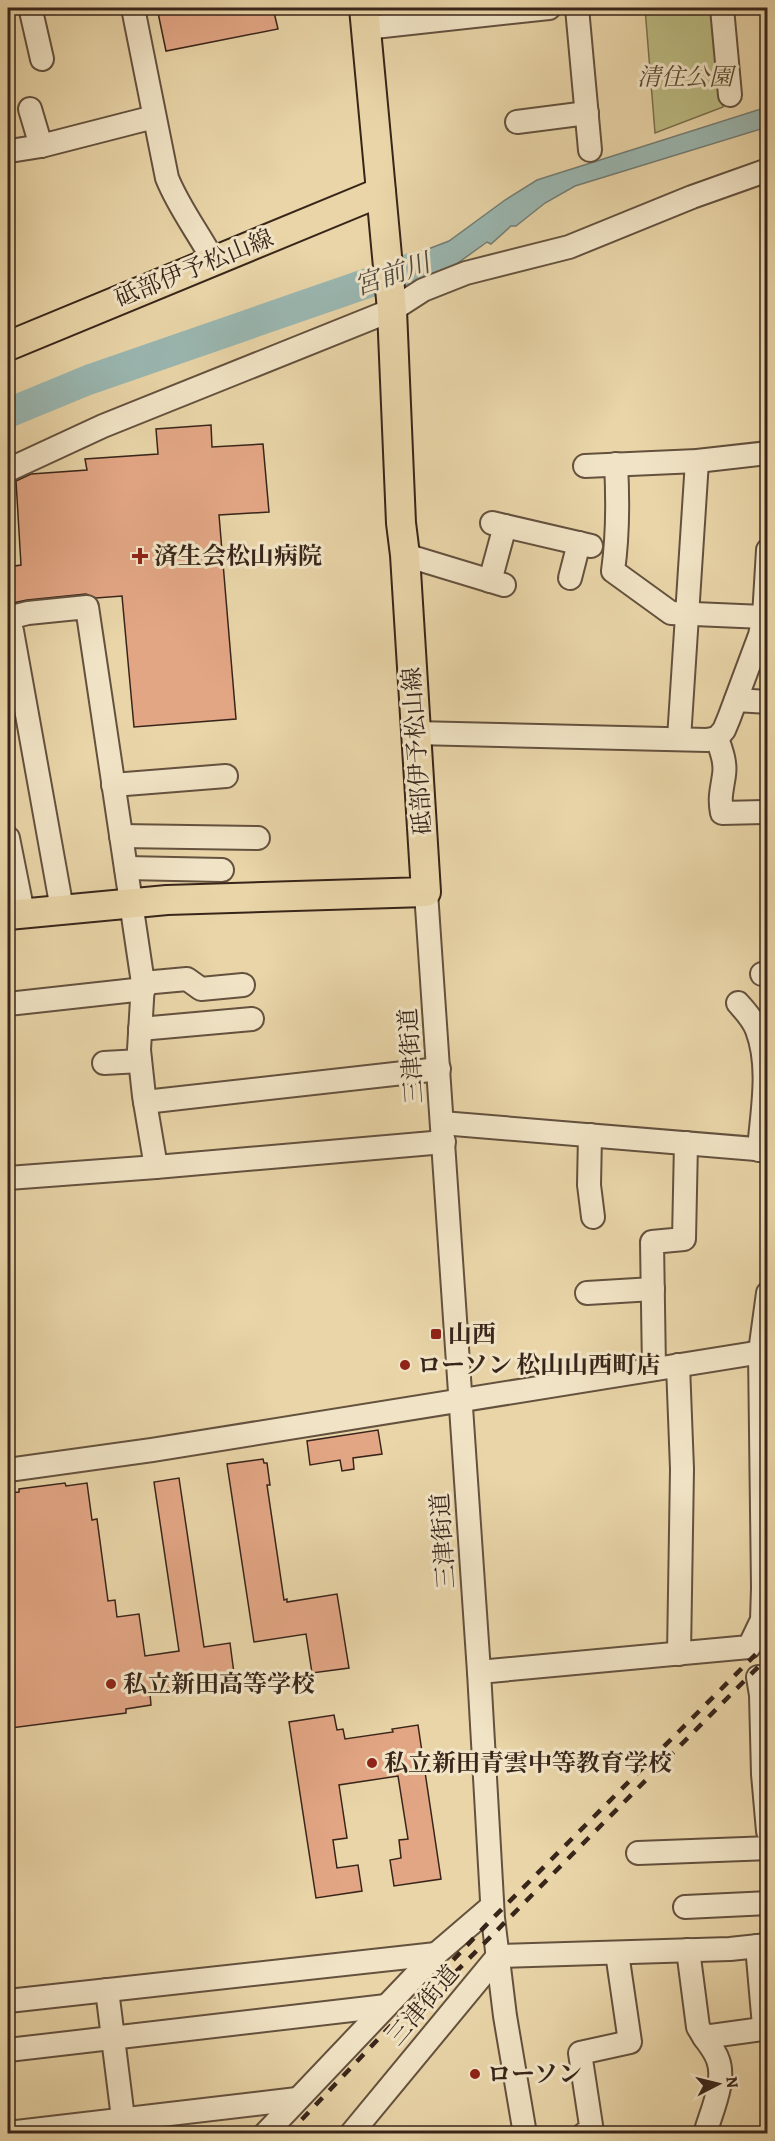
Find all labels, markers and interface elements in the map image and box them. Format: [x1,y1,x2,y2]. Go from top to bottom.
park label: 清住公園 [637,61,737,93]
street label: 砥部伊予松山線 [110,222,278,314]
water label: 宮前川 [350,244,438,304]
place label: 済生会松山病院 [154,540,322,572]
marker: 済生会松山病院 [131,547,149,565]
street label: 砥部伊予松山線 [395,666,439,836]
street label: 三津街道 [392,1007,430,1105]
place label: 山西 [448,1318,496,1350]
marker: 山西 [429,1327,443,1341]
place label: ローソン 松山山西町店 [417,1349,660,1381]
marker: ローソン 松山山西町店 [398,1358,412,1372]
street label: 三津街道 [424,1492,462,1590]
place label: 私立新田高等学校 [123,1668,315,1700]
marker: 私立新田高等学校 [104,1677,118,1691]
place label: 私立新田青雲中等教育学校 [384,1747,672,1779]
marker: 私立新田青雲中等教育学校 [365,1756,379,1770]
street label: 三津街道 [380,1958,466,2052]
north arrow [688,2054,748,2114]
place label: ローソン [487,2058,582,2090]
marker: ローソン [468,2067,482,2081]
text: N [720,2075,744,2090]

